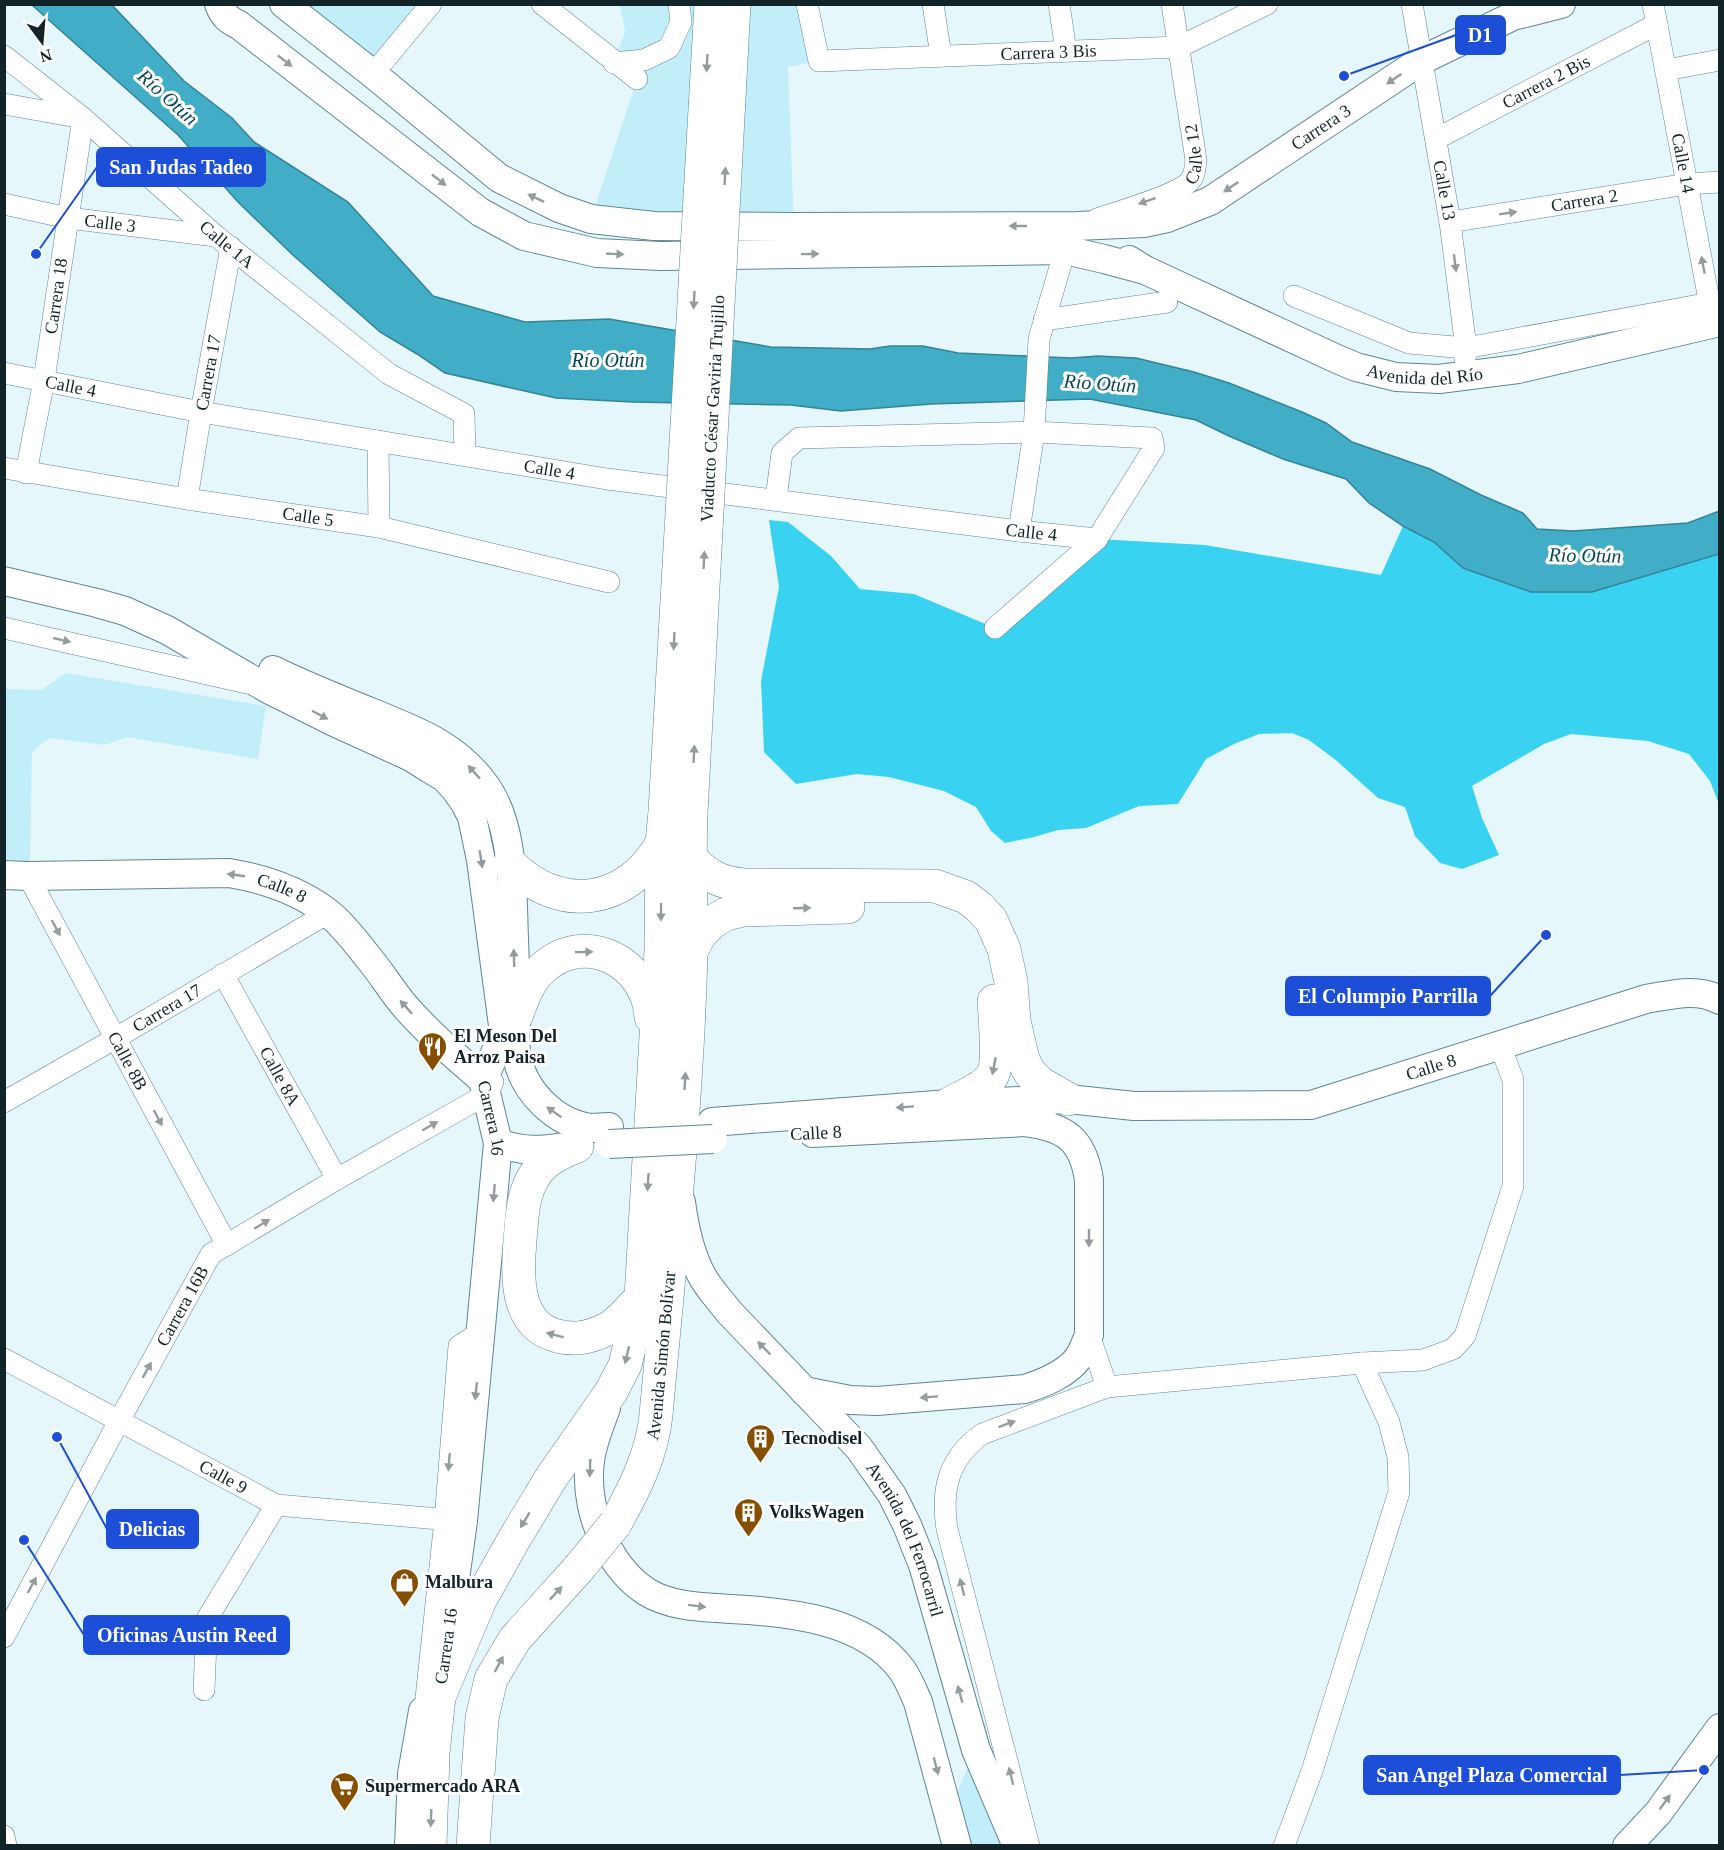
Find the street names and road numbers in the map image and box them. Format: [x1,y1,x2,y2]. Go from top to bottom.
street label: Carrera 3 Bis [1000,40,1097,64]
street label: Carrera 2 Bis [1499,51,1593,113]
street label: Carrera 3 [1287,100,1355,154]
street label: Calle 12 [1180,123,1206,188]
street label: Calle 14 [1668,132,1699,195]
street label: Calle 13 [1429,159,1460,222]
street label: Carrera 2 [1549,185,1619,216]
street label: Calle 3 [83,210,137,236]
street label: Calle 1A [196,216,258,273]
street label: Carrera 18 [41,257,71,335]
street label: Viaducto César Gaviria Trujillo [696,294,729,523]
street label: Carrera 17 [191,333,225,412]
street label: Avenida del Río [1365,360,1484,389]
street label: Calle 4 [43,371,98,401]
street label: Calle 4 [522,455,577,484]
street label: Calle 5 [281,503,335,530]
street label: Calle 4 [1004,519,1058,545]
street label: Calle 8 [255,869,310,907]
street label: Carrera 17 [129,980,205,1036]
street label: Calle 8B [104,1028,152,1094]
street label: Calle 8A [255,1043,304,1109]
street label: Calle 8 [1403,1050,1459,1084]
street label: Carrera 16 [474,1079,509,1157]
street label: Calle 8 [790,1122,842,1144]
street label: Carrera 16B [152,1262,212,1350]
street label: Avenida Simón Bolívar [642,1270,679,1442]
street label: Calle 9 [196,1456,251,1498]
street label: Avenida del Ferrocarril [862,1458,947,1619]
street label: Carrera 16 [431,1607,461,1685]

